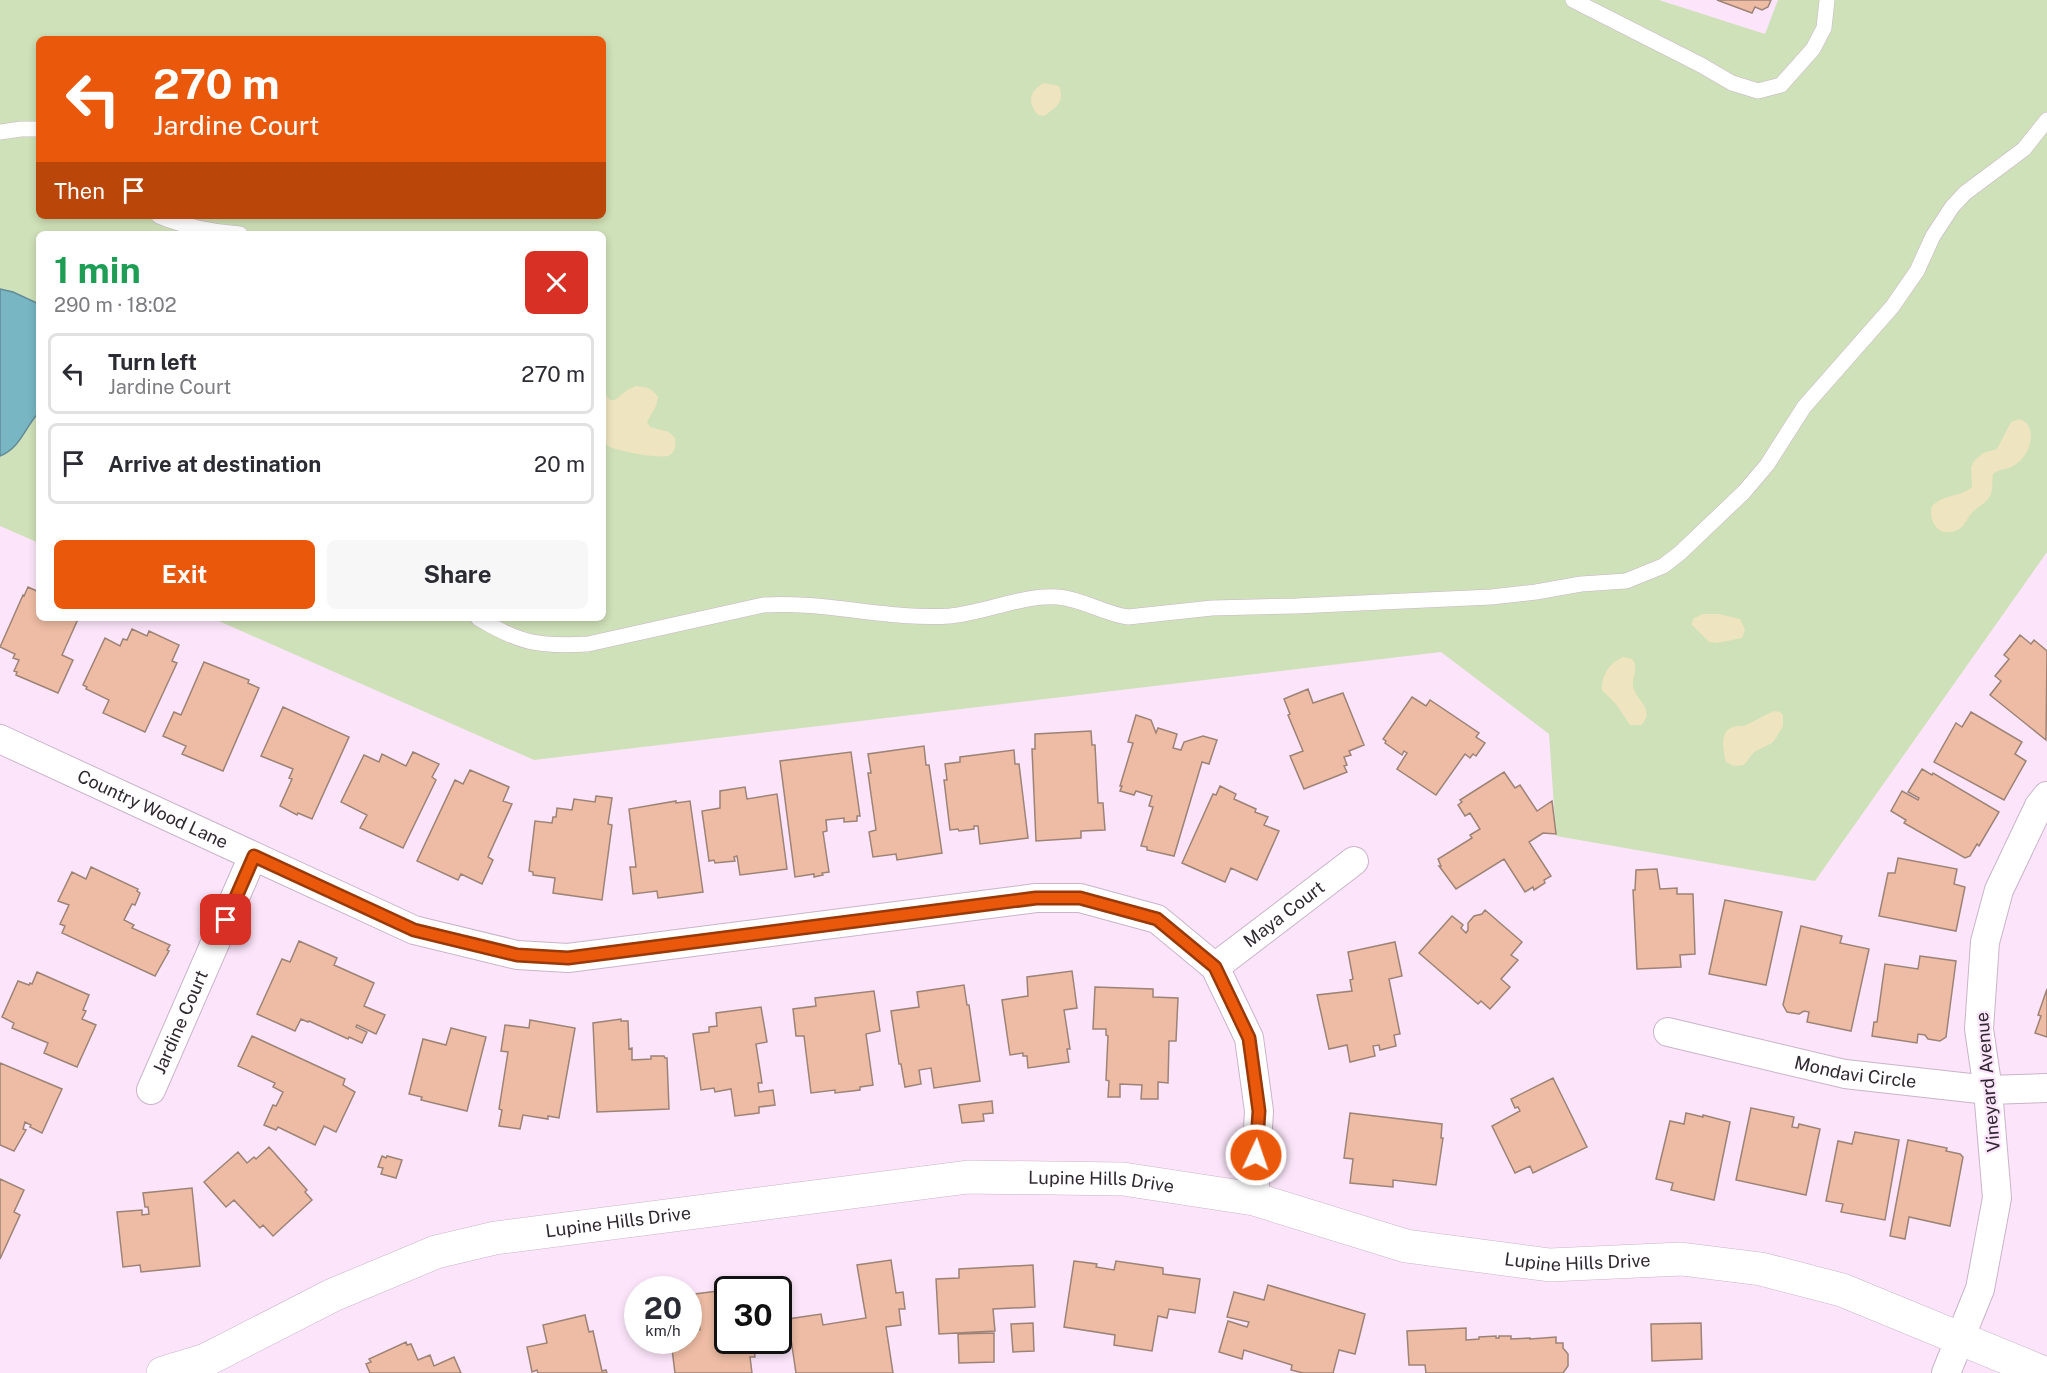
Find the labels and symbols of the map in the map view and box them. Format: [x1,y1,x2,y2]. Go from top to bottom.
street label: Country Wood Lane [74,765,231,853]
street label: Maya Court [1239,876,1328,951]
pin [200,894,251,945]
street label: Jardine Court [148,967,212,1077]
street label: Vineyard Avenue [1971,1011,2004,1153]
street label: Mondavi Circle [1792,1051,1918,1092]
position arrow [1224,1123,1288,1187]
street label: Lupine Hills Drive [1028,1167,1176,1197]
street label: Lupine Hills Drive [544,1202,692,1241]
street label: Lupine Hills Drive [1503,1248,1651,1275]
speed limit sign: 30 [714,1276,792,1354]

